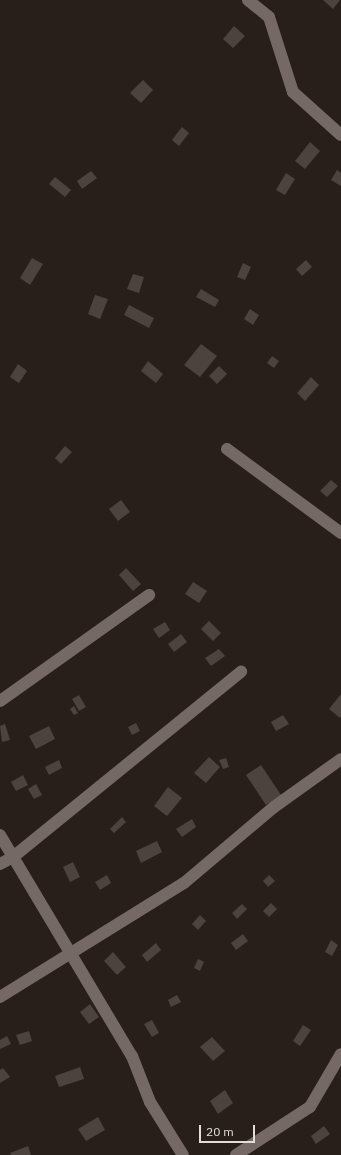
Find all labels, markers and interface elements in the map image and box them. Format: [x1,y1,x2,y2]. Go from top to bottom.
scale bar [201,1117,257,1143]
text: 20 m [206,1124,234,1139]

